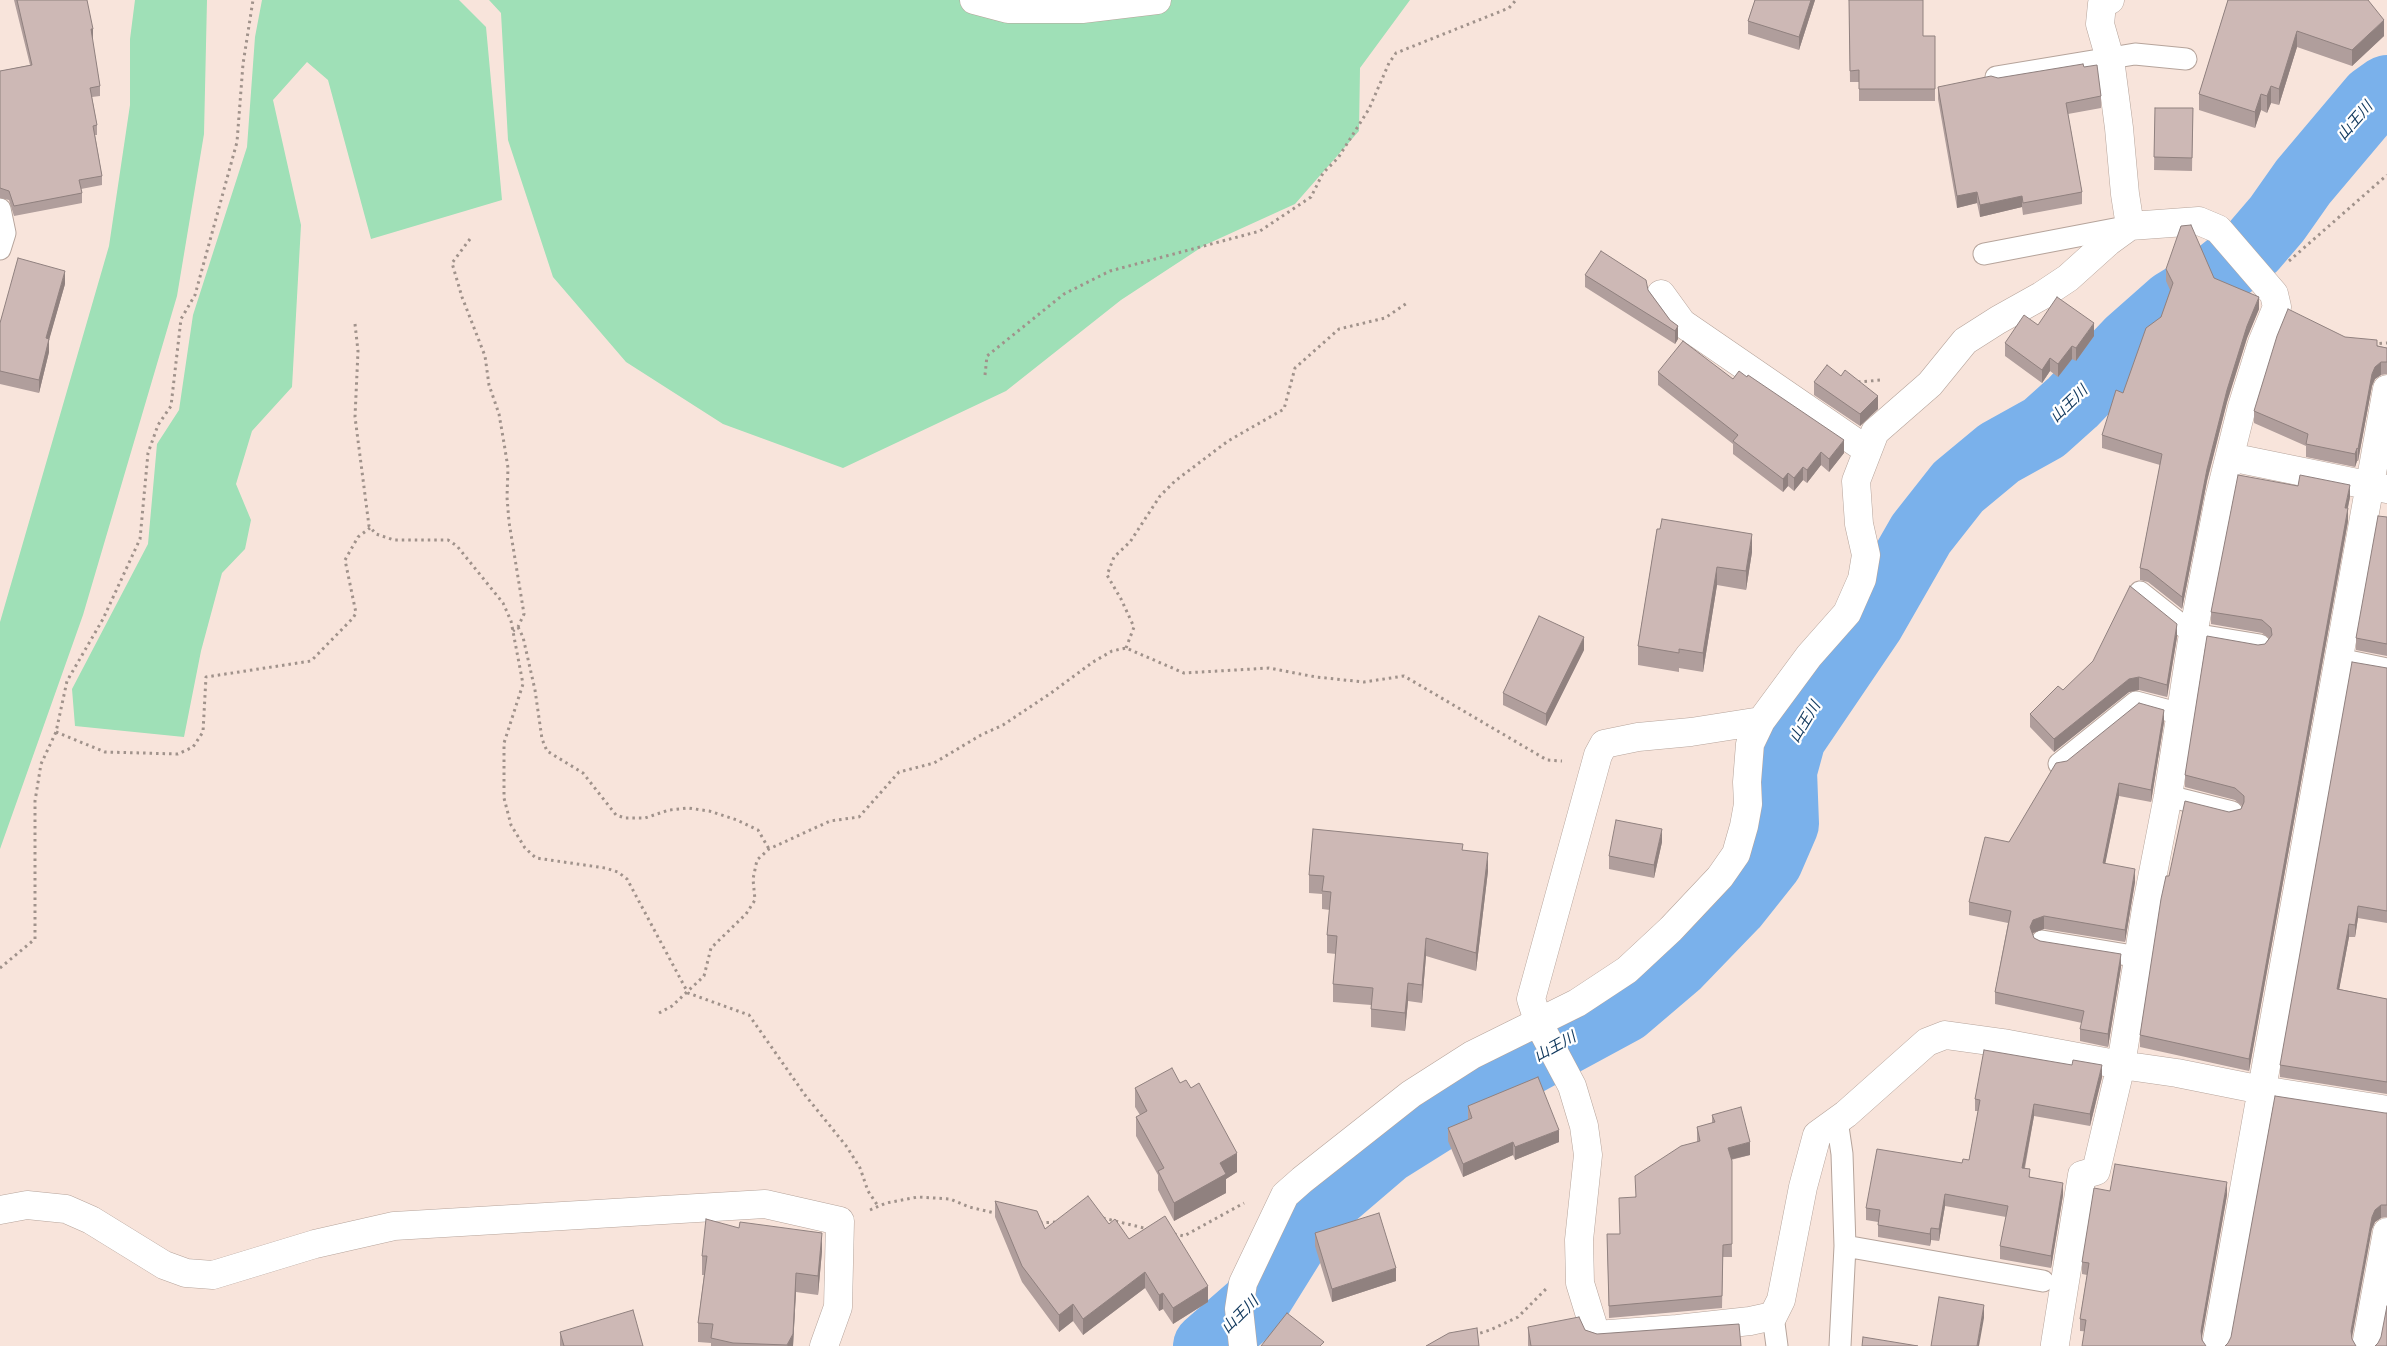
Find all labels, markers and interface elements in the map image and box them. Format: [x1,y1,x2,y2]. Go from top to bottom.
water label: 山王川 [2333,98,2377,144]
water label: 山王川 [2047,382,2091,426]
water label: 山王川 [1786,698,1824,746]
water label: 山王川 [1531,1028,1579,1066]
water label: 山王川 [1218,1293,1262,1337]

